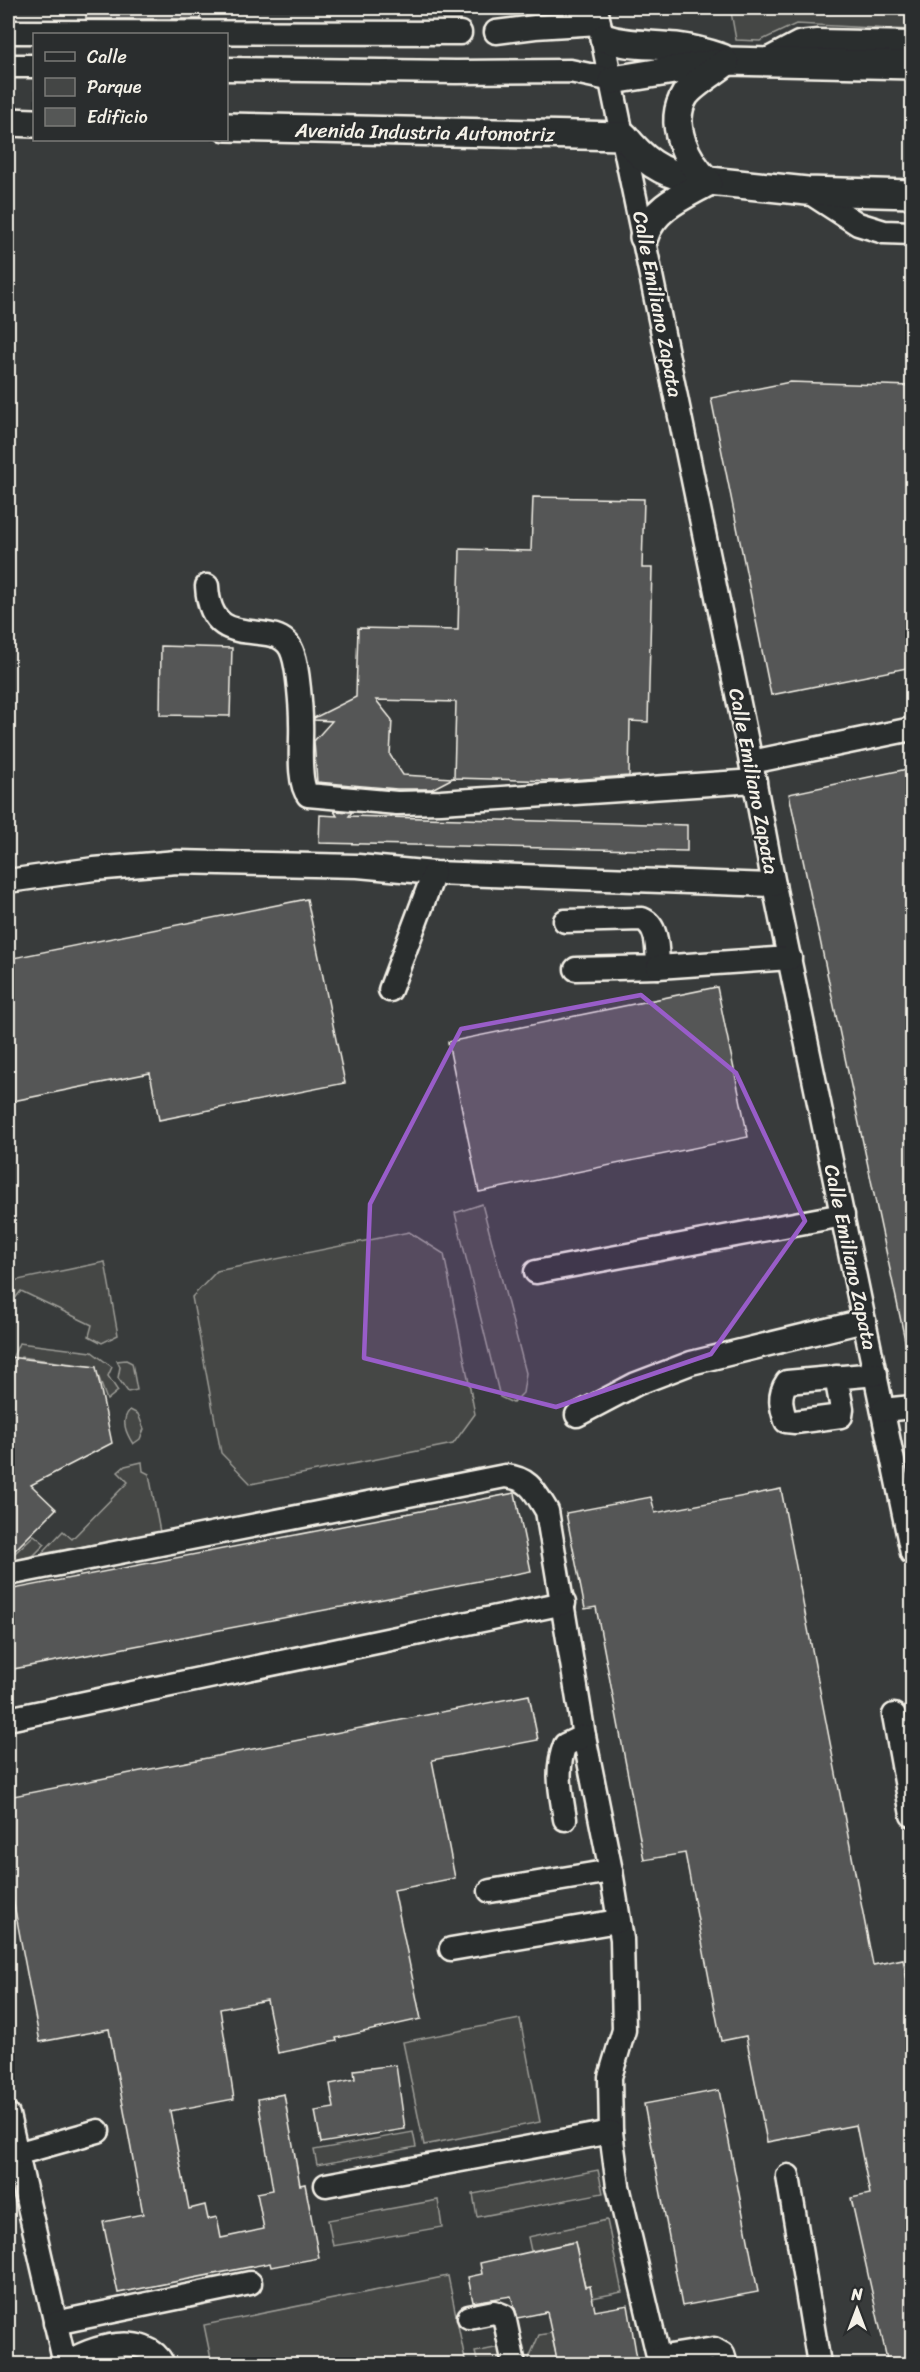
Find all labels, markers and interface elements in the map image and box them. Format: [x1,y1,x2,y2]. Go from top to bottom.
legend [33,33,228,141]
text: Calle [87,41,127,73]
text: Parque [87,71,142,103]
text: Edificio [87,101,148,133]
street label: Avenida Industria Automotriz [294,113,556,152]
street label: Calle Emiliano Zapata [622,208,693,400]
street label: Calle Emiliano Zapata [718,685,789,877]
street label: Calle Emiliano Zapata [814,1161,887,1353]
north arrow [827,2279,887,2339]
text: N [850,2280,863,2309]

